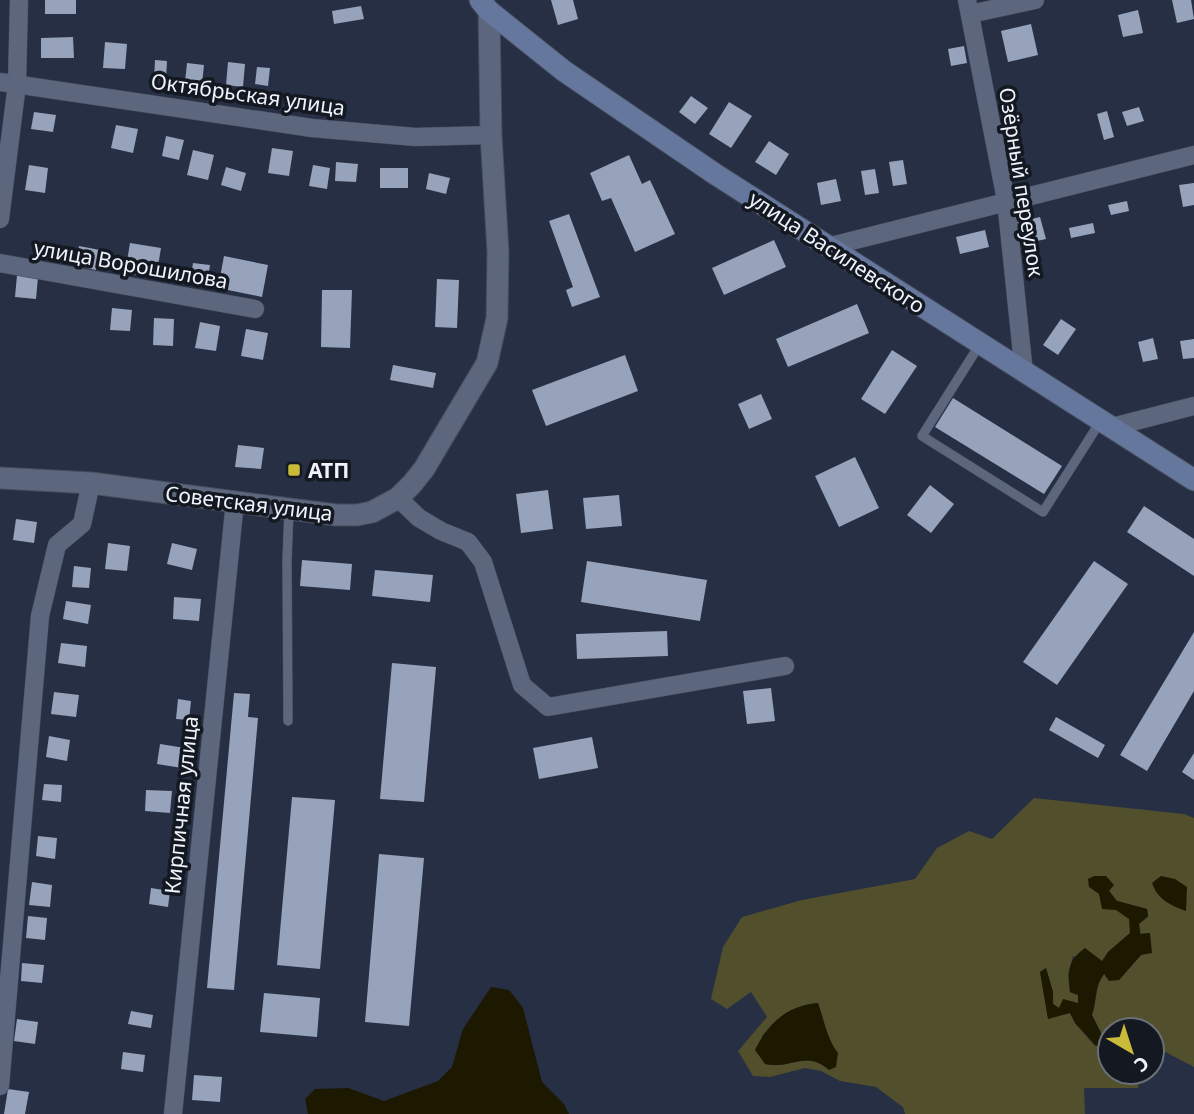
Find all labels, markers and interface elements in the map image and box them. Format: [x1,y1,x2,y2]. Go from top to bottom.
street label: Октябрьская улица [149,67,347,121]
street label: Озёрный переулок [993,85,1051,279]
street label: улица Василевского [744,185,930,319]
street label: улица Ворошилова [32,233,230,295]
place label: АТП [308,456,349,484]
marker: АТП [286,462,302,478]
street label: Советская улица [164,479,334,527]
street label: Кирпичная улица [158,715,204,895]
north arrow [1096,1016,1166,1086]
text: С [1129,1050,1155,1078]

